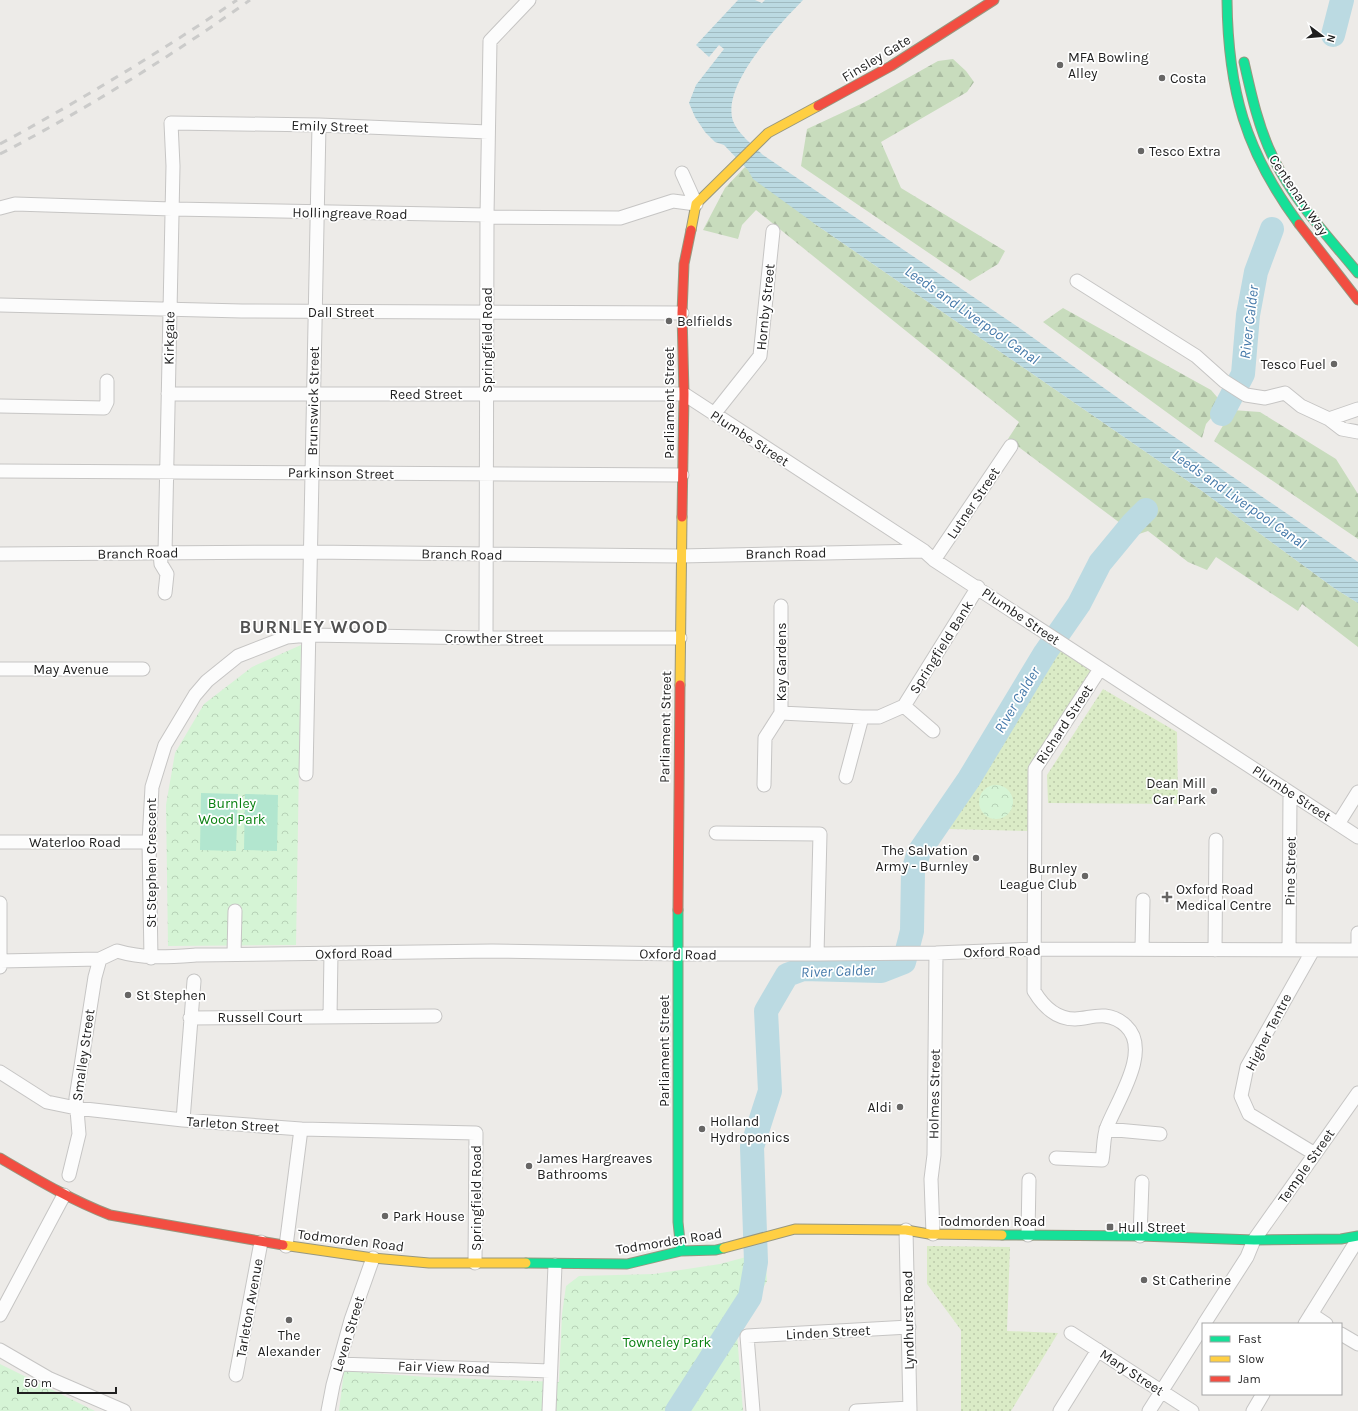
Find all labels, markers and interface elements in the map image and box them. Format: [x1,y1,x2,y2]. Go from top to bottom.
north arrow [1302,16,1342,56]
street label: Finsley Gate [839,31,914,86]
text: N [1324,33,1338,44]
place label: MFA Bowling Alley [1068,49,1149,82]
marker: MFA Bowling Alley [1055,60,1065,70]
place label: Costa [1170,70,1207,87]
marker: Costa [1157,73,1167,83]
street label: Emily Street [291,117,369,136]
place label: Tesco Extra [1149,143,1221,160]
marker: Tesco Extra [1136,146,1146,156]
street label: Centenary Way [1265,152,1332,239]
street label: Hollingreave Road [292,204,408,223]
water label: Leeds and Liverpool Canal [901,262,1043,368]
street label: Hornby Street [752,263,779,351]
water label: River Calder [1236,283,1263,360]
street label: Springfield Road [479,287,496,393]
street label: Dall Street [308,304,374,321]
street label: Kirkgate [161,311,178,365]
place label: Belfields [677,313,733,330]
marker: Belfields [664,316,674,326]
street label: Brunswick Street [304,346,323,456]
street label: Parliament Street [661,347,678,459]
place label: Tesco Fuel [1261,356,1326,373]
marker: Tesco Fuel [1329,359,1339,369]
street label: Reed Street [389,386,463,403]
street label: Plumbe Street [707,407,792,470]
water label: Leeds and Liverpool Canal [1168,446,1310,552]
street label: Parkinson Street [288,464,394,483]
street label: Lutner Street [943,464,1004,542]
street label: Branch Road [97,544,179,563]
street label: Branch Road [745,544,827,563]
street label: Branch Road [421,545,503,564]
street label: Plumbe Street [978,584,1063,649]
street label: Springfield Bank [906,597,977,697]
district label: BURNLEY WOOD [239,616,389,638]
street label: Kay Gardens [773,622,790,702]
street label: Crowther Street [444,630,544,647]
street label: May Avenue [33,661,109,678]
water label: River Calder [990,663,1044,736]
street label: Parliament Street [656,671,675,783]
street label: Richard Street [1032,681,1096,767]
street label: Plumbe Street [1249,762,1334,825]
place label: Dean Mill Car Park [1146,775,1206,808]
marker: Dean Mill Car Park [1209,786,1219,796]
park label: Burnley Wood Park [198,795,266,828]
street label: St Stephen Crescent [143,798,160,928]
street label: Waterloo Road [29,834,121,851]
street label: Pine Street [1281,836,1300,906]
place label: The Salvation Army - Burnley [875,842,968,875]
marker: The Salvation Army - Burnley [971,853,981,863]
place label: Burnley League Club [999,860,1077,893]
marker: Burnley League Club [1080,871,1090,881]
place label: Oxford Road Medical Centre [1176,881,1271,914]
marker: Oxford Road Medical Centre [1161,891,1173,903]
street label: Oxford Road [963,942,1041,961]
street label: Oxford Road [315,944,393,963]
street label: Oxford Road [639,945,717,964]
water label: River Calder [801,961,876,981]
place label: St Stephen [136,987,206,1004]
marker: St Stephen [123,990,133,1000]
street label: Higher Tentre [1242,991,1295,1074]
street label: Parliament Street [656,995,673,1107]
street label: Smalley Street [69,1008,98,1102]
street label: Russell Court [217,1009,303,1026]
street label: Holmes Street [925,1049,944,1139]
place label: Aldi [868,1099,892,1116]
marker: Aldi [895,1102,905,1112]
street label: Tarleton Street [186,1113,280,1136]
place label: Holland Hydroponics [710,1113,790,1146]
marker: Holland Hydroponics [697,1124,707,1134]
street label: Temple Street [1274,1126,1338,1207]
street label: Springfield Road [468,1145,485,1251]
place label: James Hargreaves Bathrooms [537,1150,653,1183]
marker: James Hargreaves Bathrooms [524,1161,534,1171]
place label: Park House [393,1208,465,1225]
marker: Park House [380,1211,390,1221]
street label: Todmorden Road [938,1213,1046,1230]
place label: Hull Street [1118,1219,1185,1236]
marker: Hull Street [1105,1222,1115,1232]
street label: Todmorden Road [615,1225,723,1258]
street label: Todmorden Road [297,1226,405,1255]
street label: Tarleton Avenue [232,1257,267,1359]
street label: Lyndhurst Road [899,1270,918,1370]
place label: St Catherine [1152,1272,1231,1289]
marker: St Catherine [1139,1275,1149,1285]
street label: Leven Street [329,1294,368,1374]
marker: The Alexander [284,1315,294,1325]
street label: Linden Street [785,1322,871,1343]
legend [1202,1323,1342,1395]
place label: The Alexander [257,1327,321,1360]
text: Fast [1238,1332,1262,1346]
park label: Towneley Park [623,1334,711,1351]
street label: Mary Street [1097,1345,1167,1399]
text: Slow [1238,1352,1264,1366]
street label: Fair View Road [398,1357,490,1378]
scale bar [18,1369,116,1395]
text: Jam [1238,1372,1261,1386]
text: 50 m [24,1376,52,1390]

